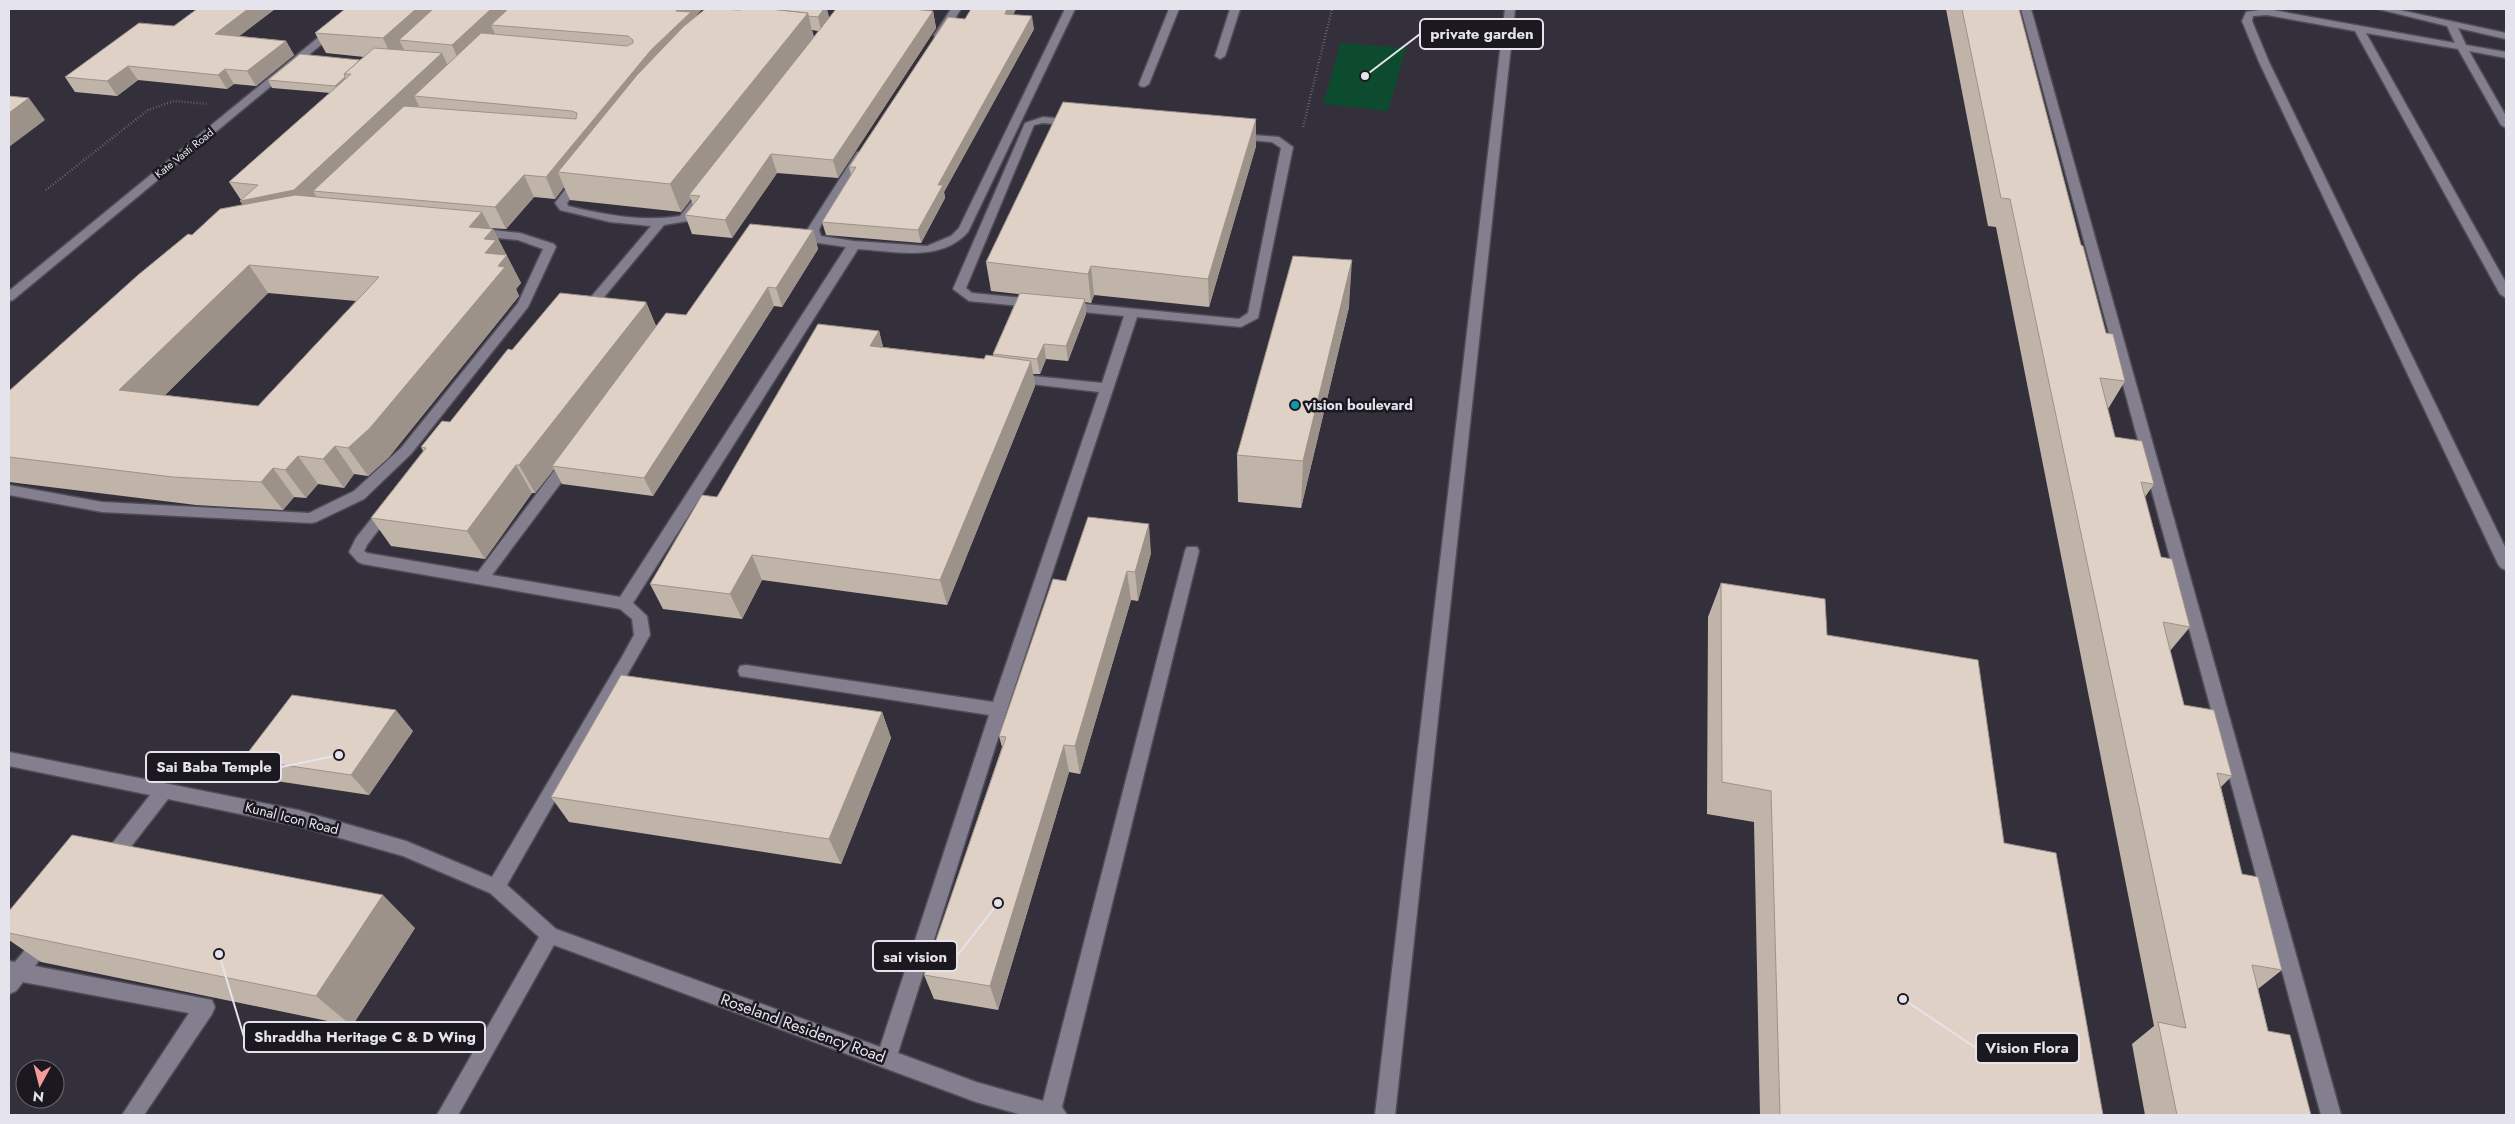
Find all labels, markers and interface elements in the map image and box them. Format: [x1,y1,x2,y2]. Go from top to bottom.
callout: private garden [1420,19,1543,49]
text: private garden [1430,23,1534,45]
street label: Kate Vasti Road [151,124,217,182]
place label: vision boulevard [1304,395,1413,415]
marker: vision boulevard [1289,399,1301,411]
callout: Sai Baba Temple [146,752,281,782]
text: Sai Baba Temple [156,756,272,778]
street label: Kunal Icon Road [243,797,341,839]
callout: sai vision [873,941,957,971]
text: sai vision [883,946,947,968]
street label: Roseland Residency Road [717,987,889,1069]
callout: Shraddha Heritage C & D Wing [244,1022,485,1052]
text: Shraddha Heritage C & D Wing [254,1026,476,1048]
callout: Vision Flora [1976,1033,2079,1063]
text: Vision Flora [1984,1037,2069,1059]
north arrow [15,1059,65,1109]
text: N [32,1086,45,1108]

